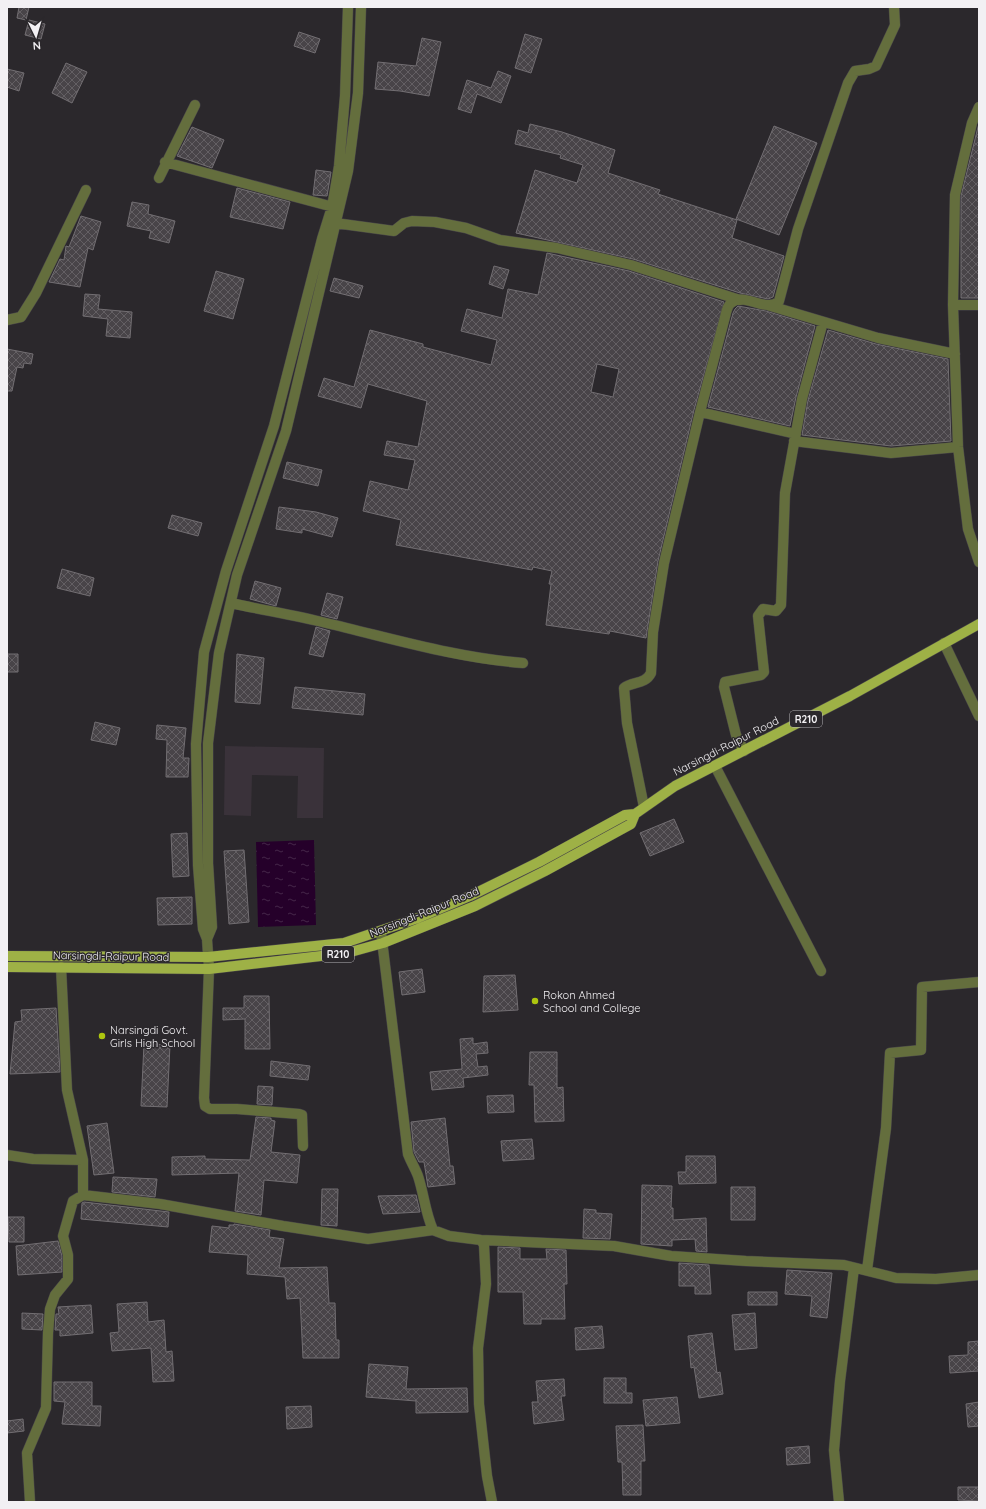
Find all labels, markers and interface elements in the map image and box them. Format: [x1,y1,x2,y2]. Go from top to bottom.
north arrow [16,16,56,56]
text: N [32,39,42,53]
road number: R210 [790,711,822,727]
street label: Narsingdi-Raipur Road [671,713,781,779]
street label: Narsingdi-Raipur Road [367,884,481,940]
road number: R210 [322,946,354,962]
street label: Narsingdi-Raipur Road [53,948,169,964]
place label: Rokon Ahmed School and College [543,988,640,1015]
marker: Rokon Ahmed School and College [530,996,540,1006]
place label: Narsingdi Govt. Girls High School [110,1023,195,1050]
marker: Narsingdi Govt. Girls High School [97,1031,107,1041]

